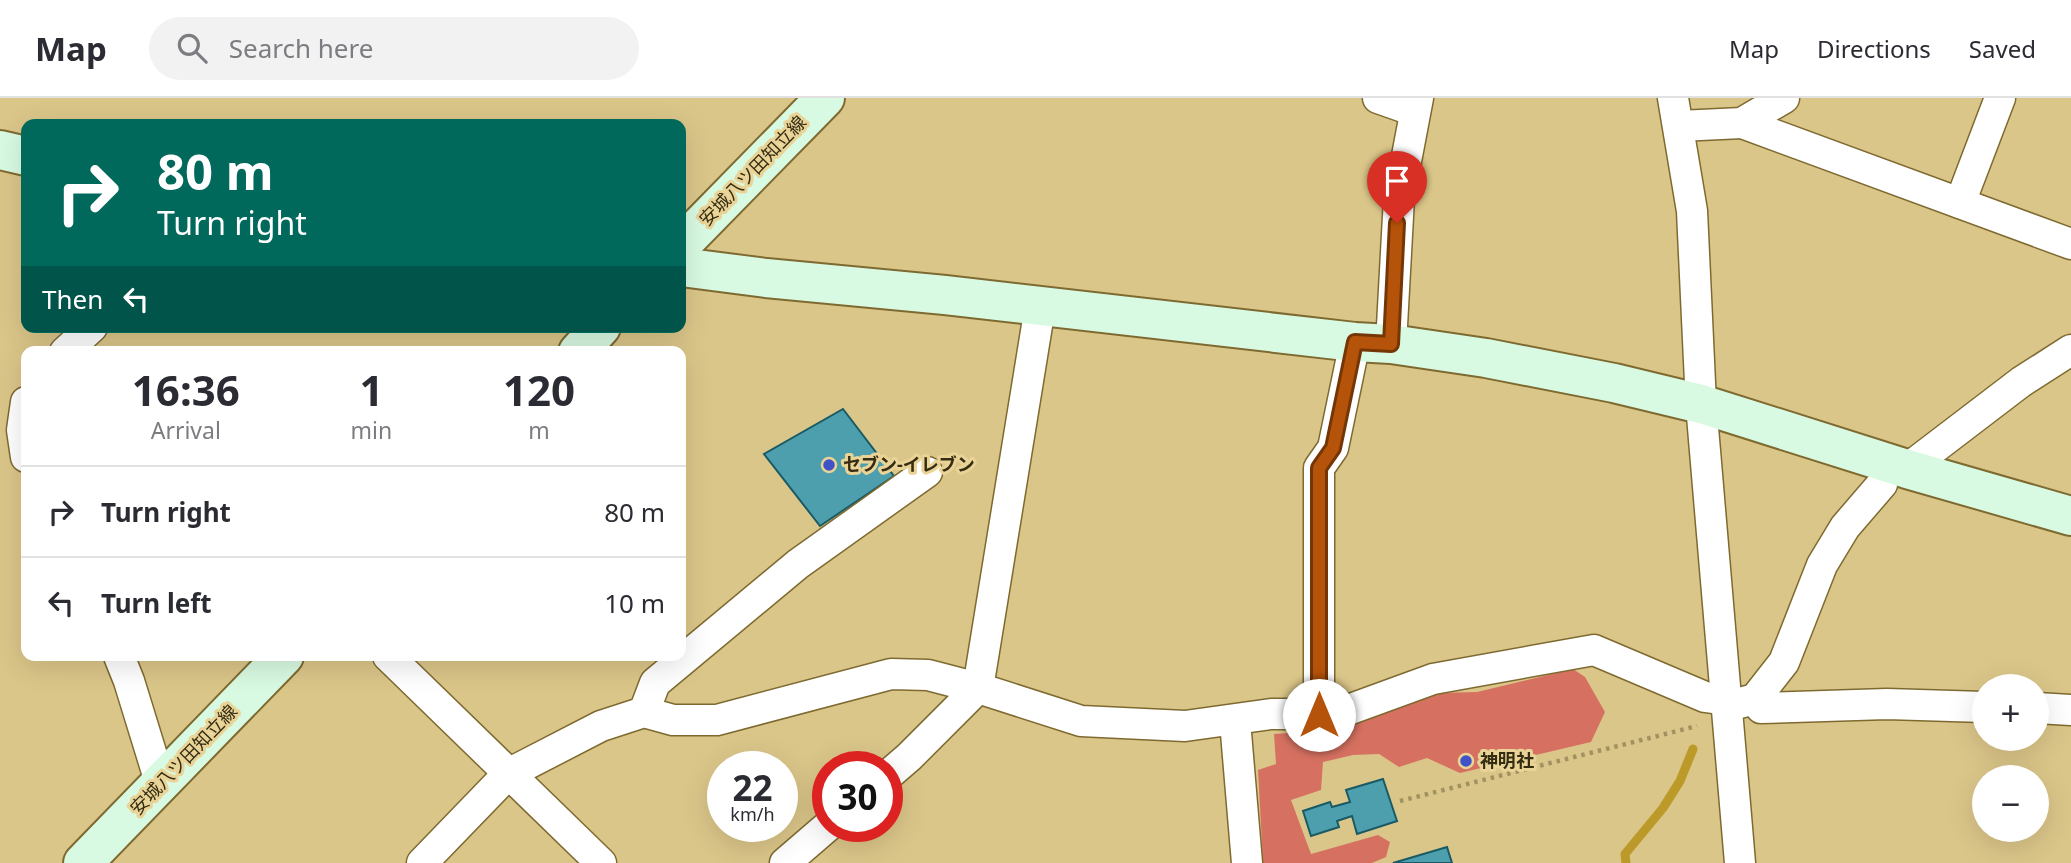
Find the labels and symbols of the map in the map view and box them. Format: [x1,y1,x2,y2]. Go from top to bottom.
street label: 安城八ツ田知立線 [694,110,811,230]
pin [1367,151,1427,223]
place label: セブン-イレブン [843,452,975,476]
marker: セブン-イレブン [821,457,837,473]
position arrow [1282,678,1356,752]
street label: 安城八ツ田知立線 [125,699,242,819]
place label: 神明社 [1480,748,1534,772]
speed limit sign: 30 [812,751,903,842]
marker: 神明社 [1458,753,1474,769]

